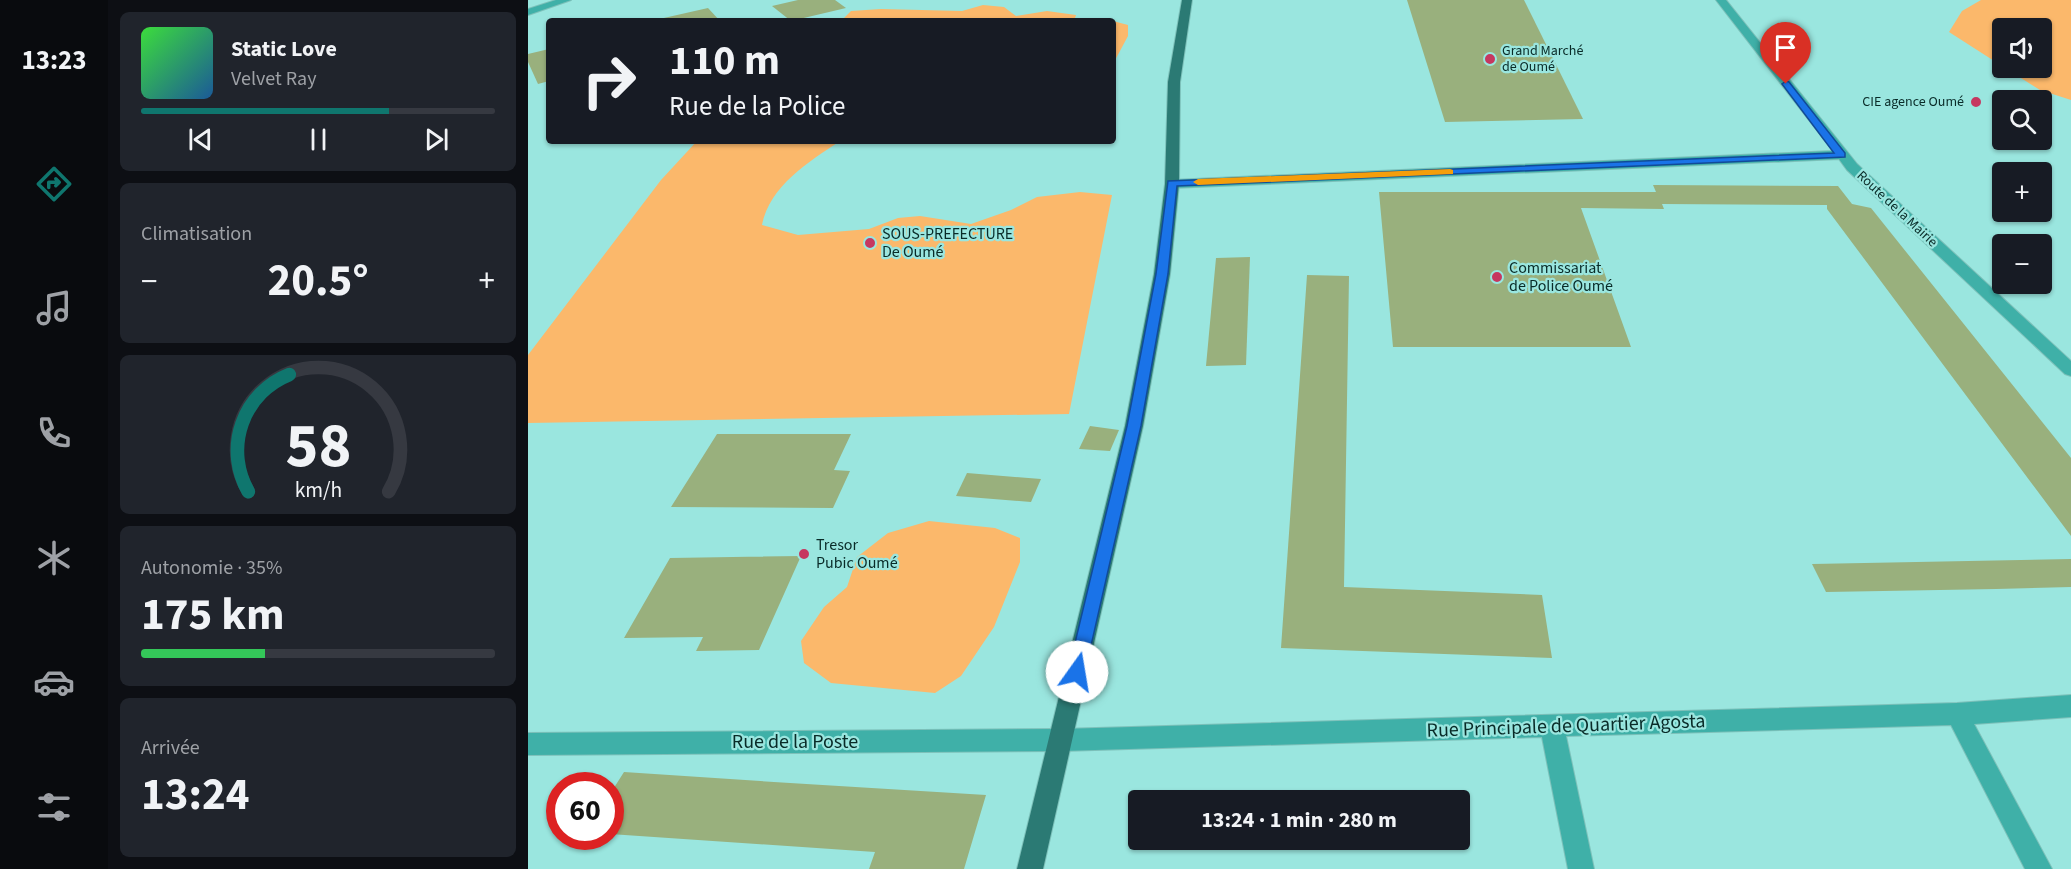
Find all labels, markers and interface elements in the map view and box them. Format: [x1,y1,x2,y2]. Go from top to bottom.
map controls [1992,18,2052,294]
button: sound [1992,18,2052,78]
pin [1760,22,1811,84]
text: 110 m [669,31,780,91]
icon: arrive [1769,31,1802,64]
text: Static Love [231,33,337,65]
text: 13:23 [21,41,87,80]
place label: Grand Marché de Oumé [1502,41,1583,77]
icon: right [570,42,648,120]
marker: Grand Marché de Oumé [1483,52,1497,66]
text: Velvet Ray [231,65,317,93]
text: Rue de la Police [669,87,845,126]
button: search [1992,90,2052,150]
place label: CIE agence Oumé [1862,92,1964,112]
marker: CIE agence Oumé [1969,95,1983,109]
icon: previous [184,123,217,156]
icon: pause [302,123,335,156]
icon: next [420,123,453,156]
button: + [1992,162,2052,222]
icon: directions [33,163,75,205]
street label: Route de la Mairie [1852,166,1942,252]
text: Climatisation [141,220,252,248]
place label: SOUS-PREFECTURE De Oumé [882,223,1013,263]
button: − [1992,234,2052,294]
marker: SOUS-PREFECTURE De Oumé [863,236,877,250]
text: 20.5° [267,249,369,313]
place label: Commissariat de Police Oumé [1509,257,1613,297]
text: − [141,258,157,305]
text: + [479,258,495,305]
marker: Commissariat de Police Oumé [1490,270,1504,284]
icon: music [33,287,75,329]
text: 58 [285,402,351,491]
icon: phone [33,412,75,454]
text: km/h [294,475,342,506]
place label: Tresor Pubic Oumé [816,534,898,574]
icon: climate [33,537,75,579]
marker: Tresor Pubic Oumé [797,547,811,561]
text: Autonomie · 35% [141,554,282,582]
text: 175 km [141,583,285,647]
position arrow [1045,640,1109,704]
icon: car [33,661,75,703]
street label: Rue Principale de Quartier Agosta [1426,707,1706,745]
street label: Rue de la Poste [732,728,858,756]
text: Arrivée [141,734,200,762]
text: 13:24 [141,763,250,827]
speed limit sign: 60 [546,772,624,850]
icon: filters [33,786,75,828]
text: 13:24 · 1 min · 280 m [1201,804,1397,836]

